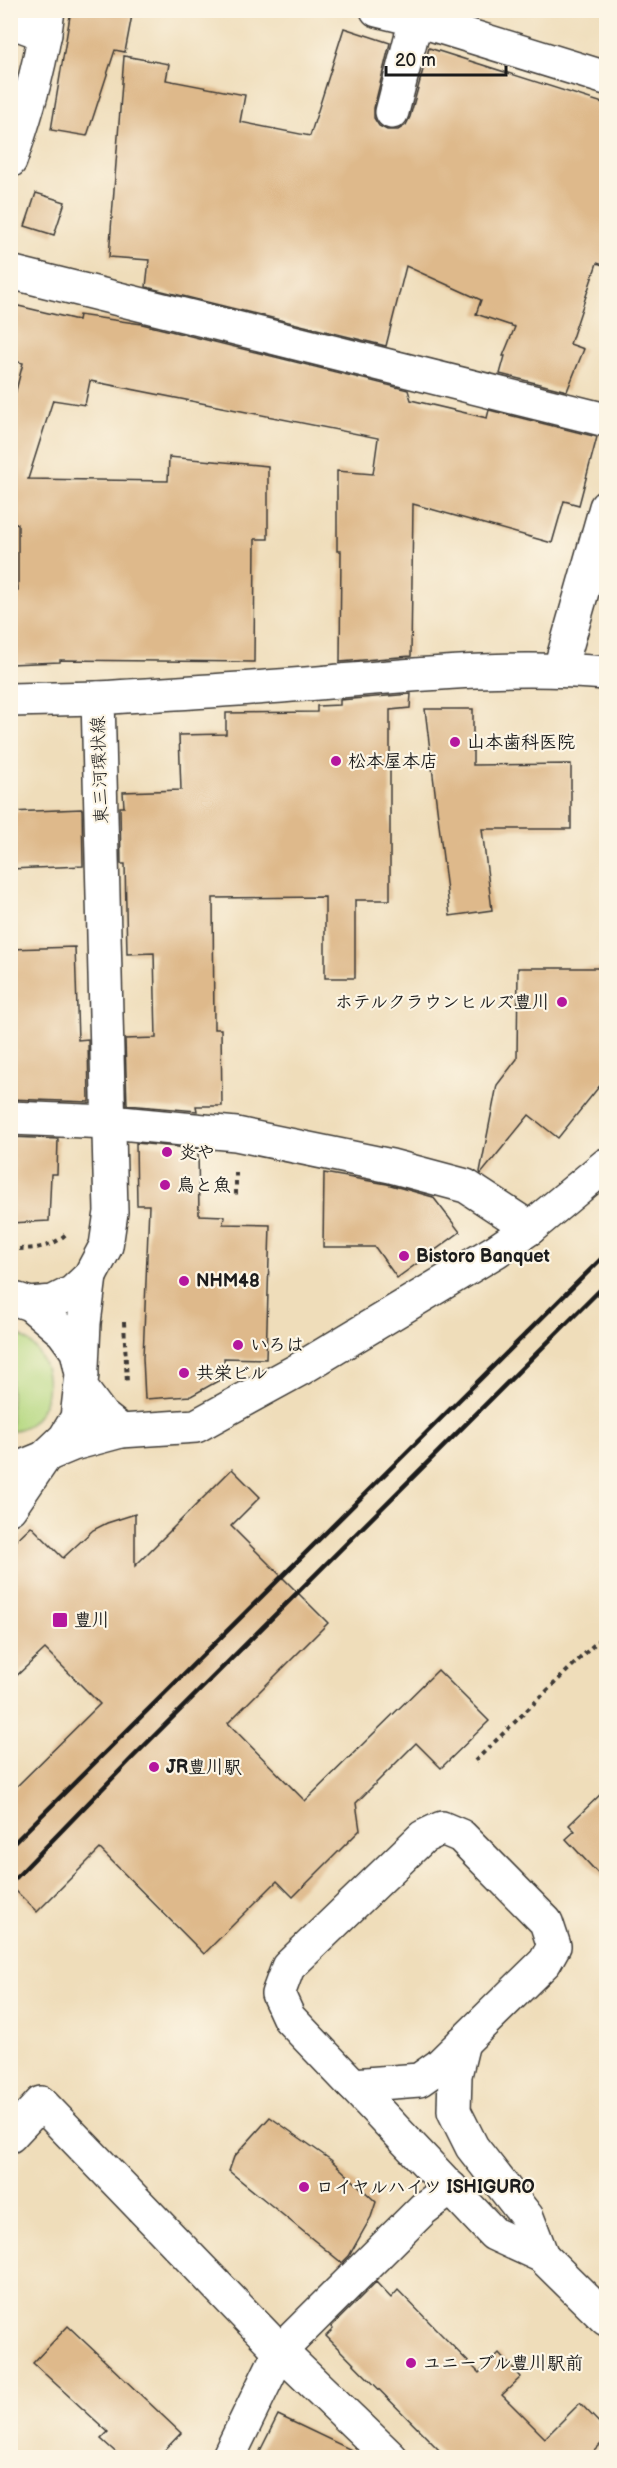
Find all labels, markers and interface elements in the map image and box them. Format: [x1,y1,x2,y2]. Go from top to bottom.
scale bar [386,39,506,77]
text: 20 m [395,50,436,71]
street label: 東三河環状線 [88,716,112,824]
place label: 山本歯科医院 [467,732,575,753]
marker: 山本歯科医院 [448,735,462,749]
place label: 松本屋本店 [348,751,438,772]
marker: 松本屋本店 [329,754,343,768]
place label: ホテルクラウンヒルズ豊川 [335,992,550,1013]
marker: ホテルクラウンヒルズ豊川 [555,995,569,1009]
place label: 炎や [179,1142,215,1163]
marker: 炎や [160,1145,174,1159]
place label: 鳥と魚 [177,1175,231,1196]
marker: 鳥と魚 [158,1178,172,1192]
place label: Bistoro Banquet [416,1246,550,1267]
marker: Bistoro Banquet [397,1249,411,1263]
place label: NHM48 [196,1271,260,1292]
marker: NHM48 [177,1274,191,1288]
place label: いろは [250,1335,304,1356]
marker: いろは [231,1338,245,1352]
place label: 共栄ビル [196,1363,268,1384]
marker: 共栄ビル [177,1366,191,1380]
place label: 豊川 [74,1610,110,1631]
marker: 豊川 [51,1611,69,1629]
place label: JR豊川駅 [166,1757,242,1778]
marker: JR豊川駅 [147,1760,161,1774]
place label: ロイヤルハイツ ISHIGURO [316,2177,535,2198]
marker: ロイヤルハイツ ISHIGURO [297,2180,311,2194]
place label: ユニーブル豊川駅前 [423,2353,583,2374]
marker: ユニーブル豊川駅前 [404,2356,418,2370]

